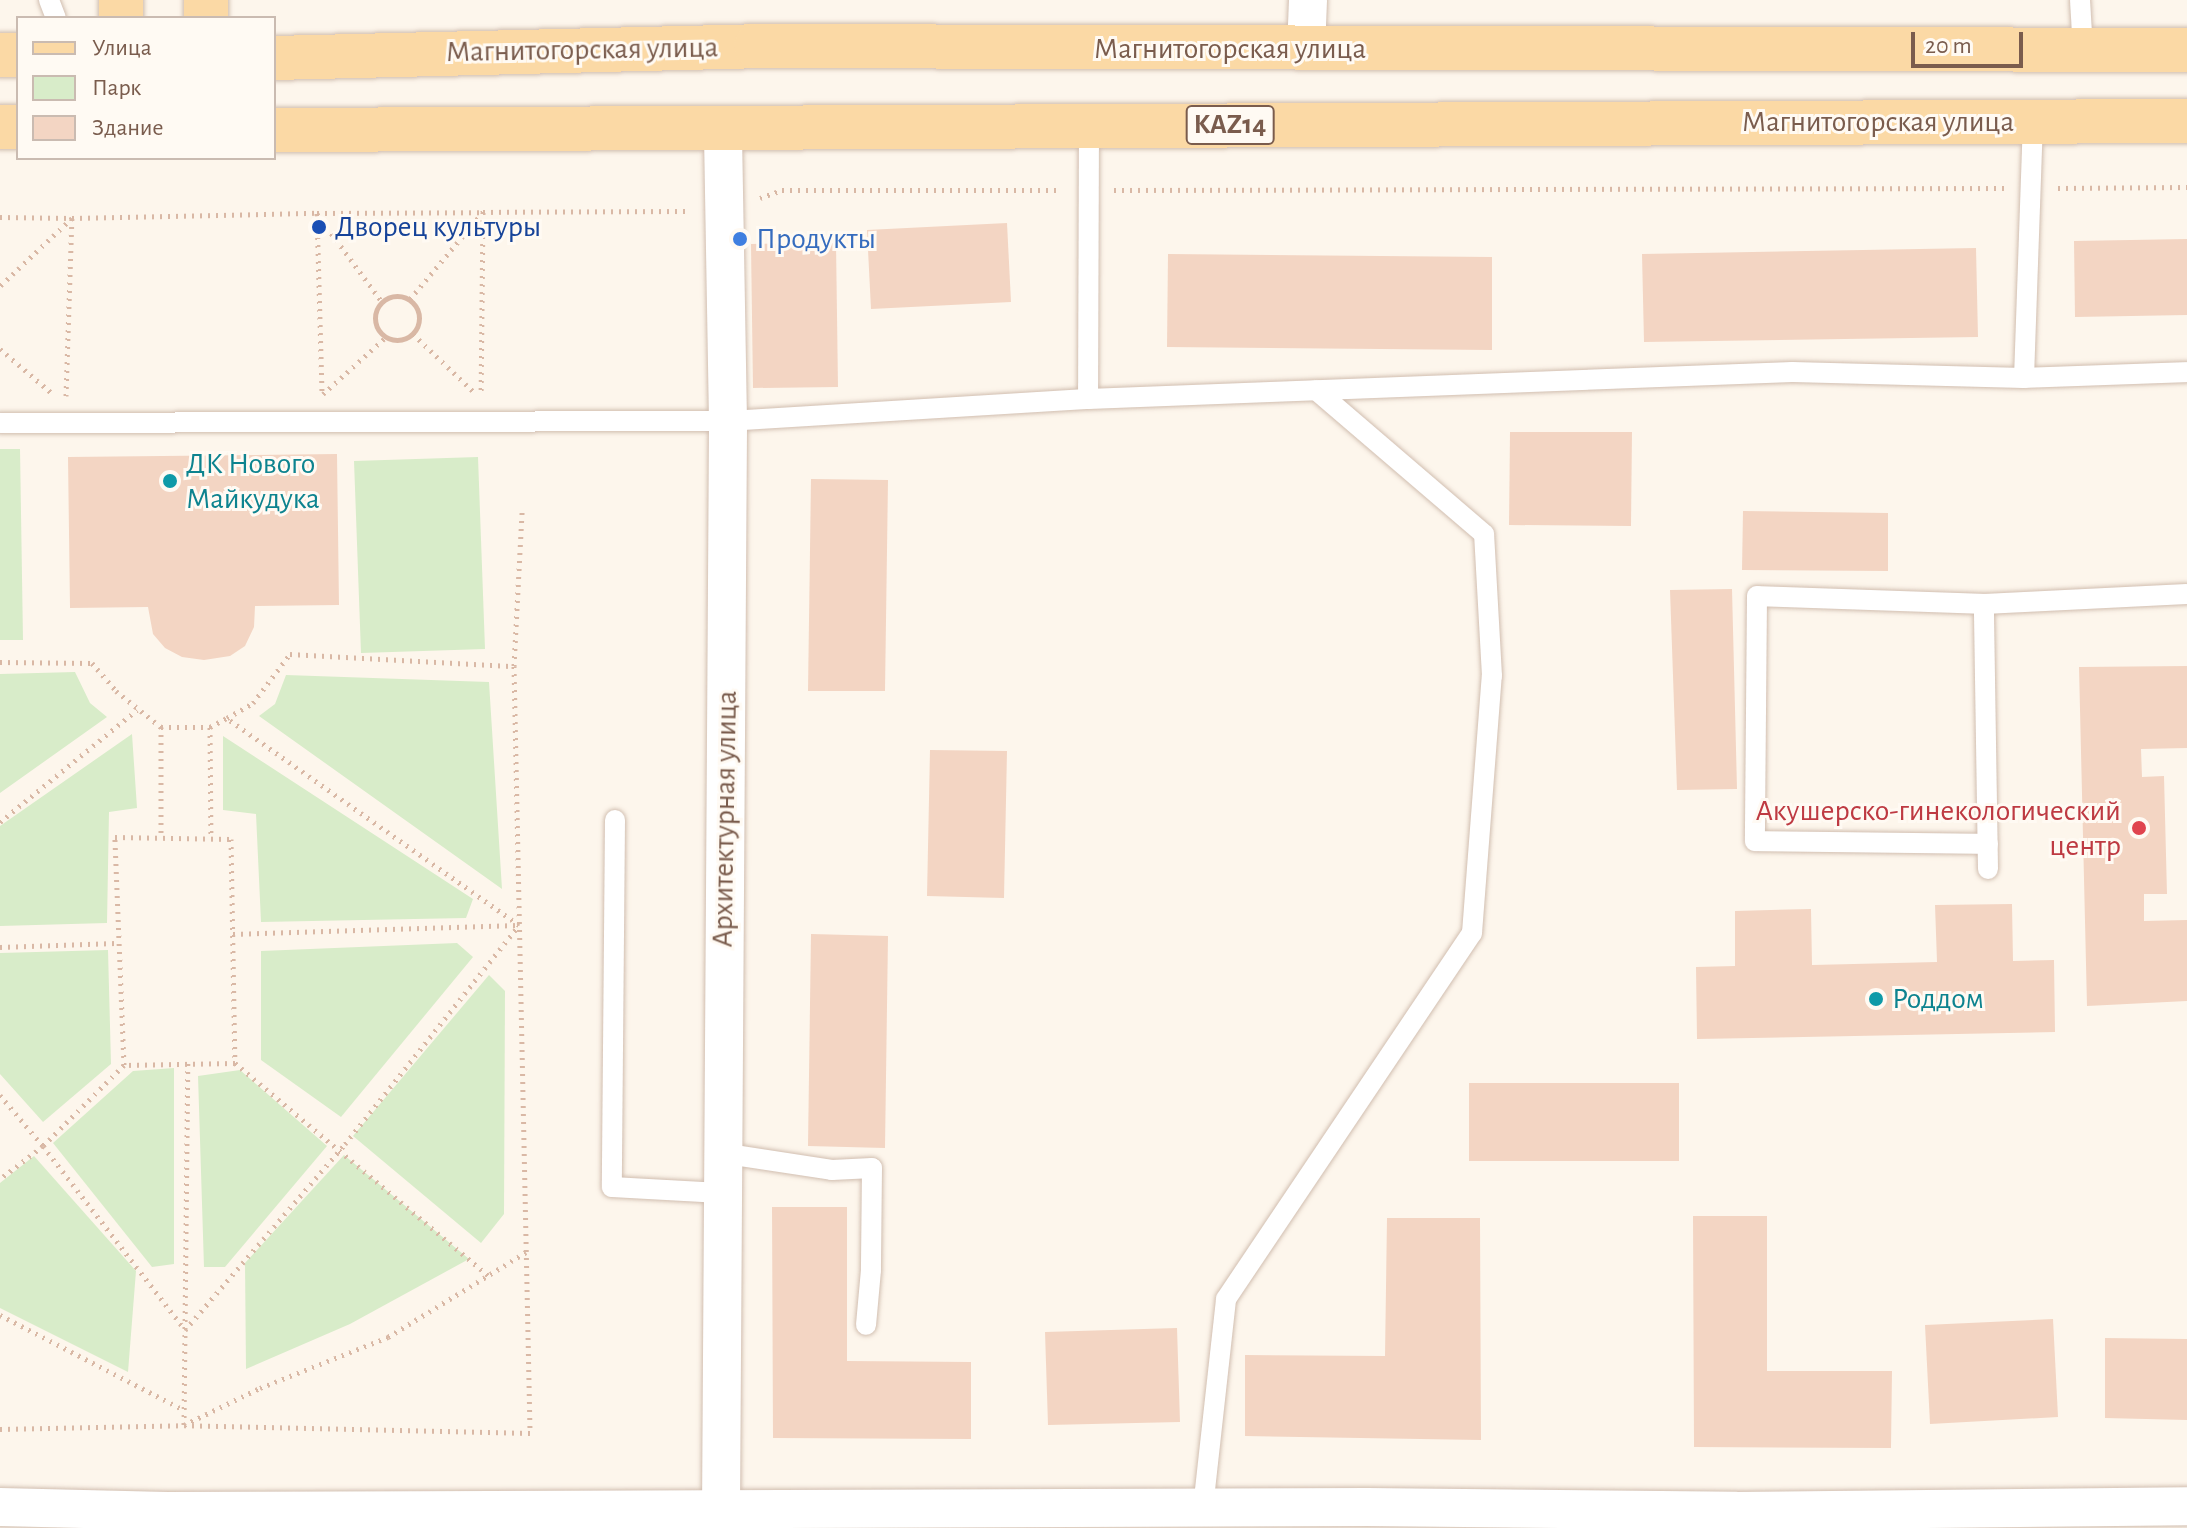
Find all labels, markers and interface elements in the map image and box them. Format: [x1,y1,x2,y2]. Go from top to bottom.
legend [16,16,276,160]
scale bar [1915,16,2027,66]
street label: Магнитогорская улица [446,30,718,70]
street label: Магнитогорская улица [1094,31,1366,67]
text: 20 m [1925,34,1972,58]
text: Улица [92,36,152,60]
text: Парк [92,76,141,100]
road number: KAZ14 [1184,101,1276,149]
street label: Магнитогорская улица [1742,104,2014,140]
text: Здание [92,116,163,140]
place label: Дворец культуры [335,209,541,245]
marker: Дворец культуры [310,218,328,236]
place label: Продукты [756,221,876,257]
marker: Продукты [731,230,749,248]
place label: ДК Нового Майкудука [186,446,320,516]
marker: ДК Нового Майкудука [161,472,179,490]
street label: Архитектурная улица [705,690,745,948]
place label: Акушерско-гинекологический центр [1755,793,2121,864]
marker: Акушерско-гинекологический центр [2128,817,2150,839]
place label: Роддом [1892,981,1984,1017]
marker: Роддом [1867,990,1885,1008]

